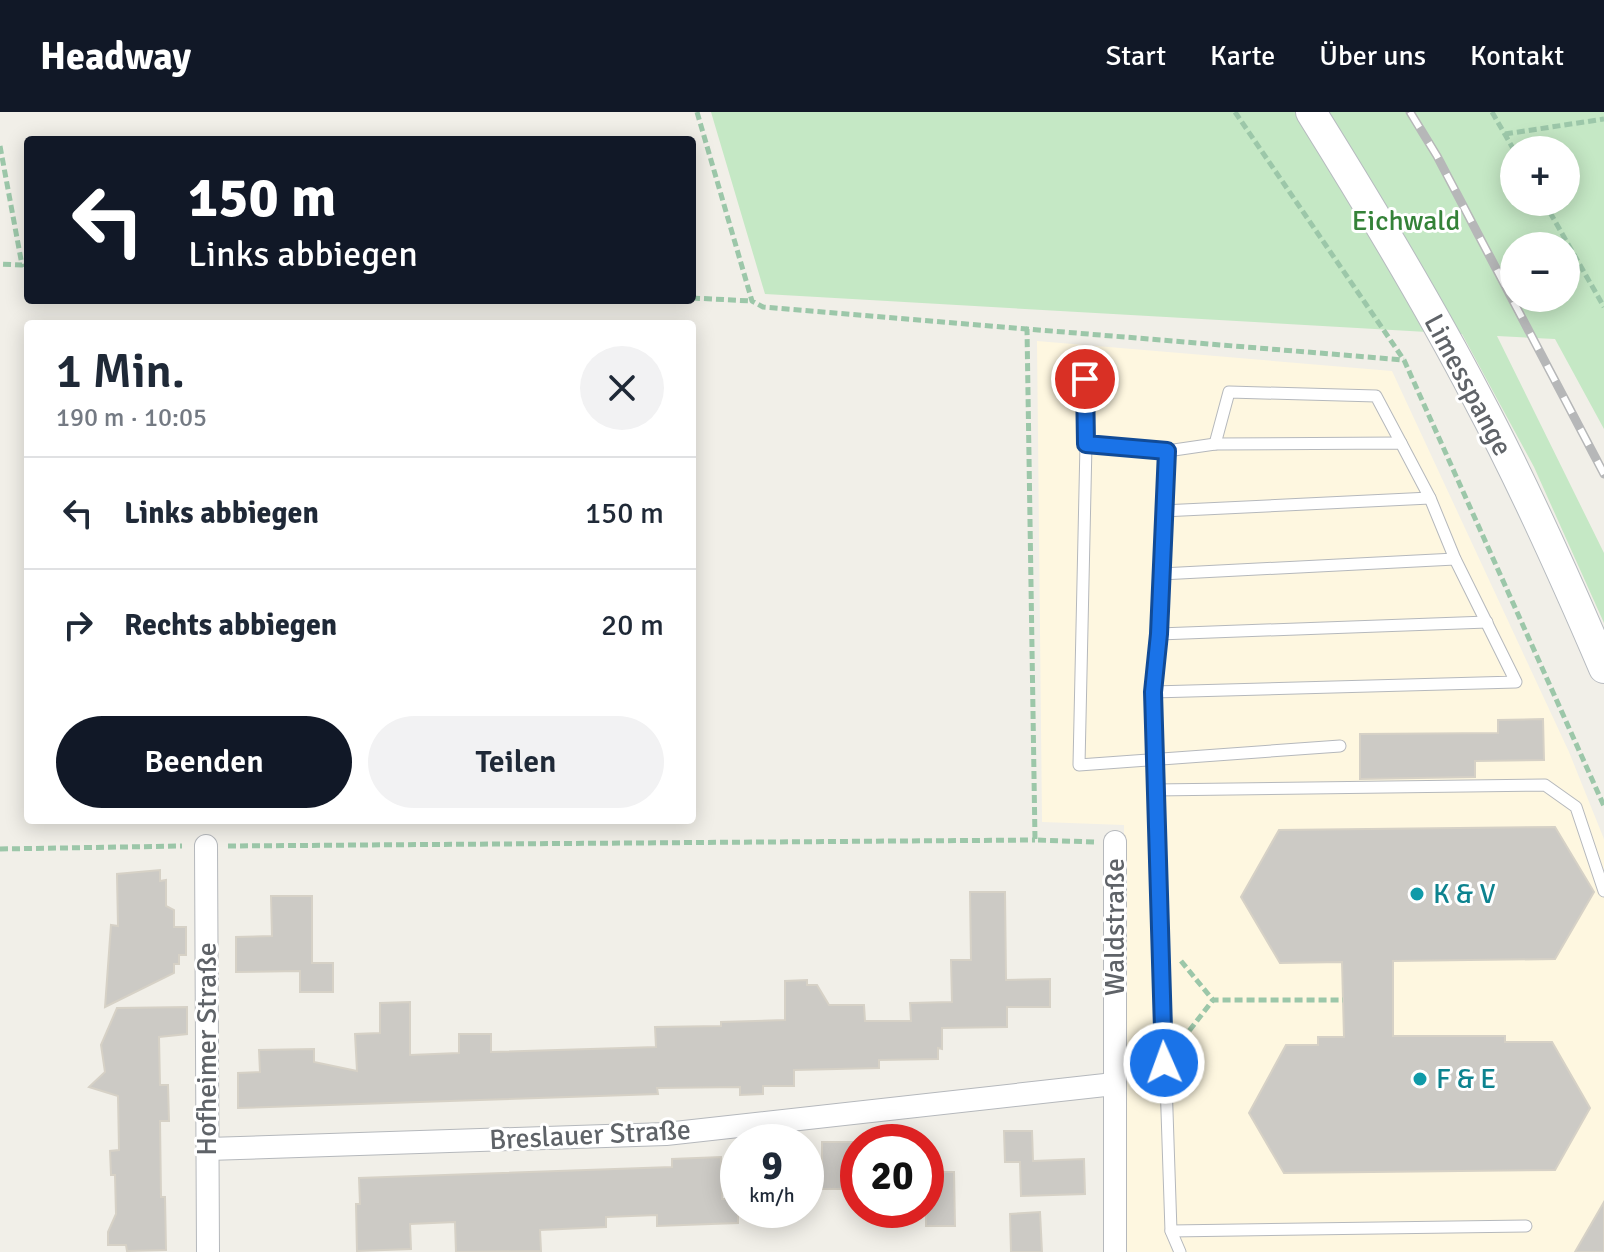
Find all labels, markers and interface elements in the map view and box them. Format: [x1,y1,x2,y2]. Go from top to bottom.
text: Headway [40,33,191,80]
text: Start [1106,39,1166,73]
text: Karte [1210,39,1275,73]
text: Über uns [1319,39,1426,73]
text: Kontakt [1470,39,1564,73]
map controls [1500,136,1580,312]
button: + [1500,136,1580,216]
text: 150 m [188,163,336,232]
icon: left [56,168,160,272]
park label: Eichwald [1352,204,1460,238]
text: Links abbiegen [188,232,418,277]
button: − [1500,232,1580,312]
street label: Limesspange [1416,308,1520,462]
text: 1 Min. [56,342,185,401]
pin [1051,345,1119,413]
button: close [580,346,664,430]
icon: arrive [1063,357,1107,401]
text: 190 m · 10:05 [56,402,207,434]
icon: left [56,491,100,535]
text: Links abbiegen [124,495,319,532]
text: 150 m [585,495,664,532]
icon: right [56,603,100,647]
text: Rechts abbiegen [124,607,337,644]
text: 20 m [601,607,664,644]
button: Beenden [56,716,352,808]
button: Teilen [368,716,664,808]
street label: Waldstraße [1098,858,1132,996]
place label: K & V [1433,877,1496,911]
marker: K & V [1408,885,1426,903]
street label: Hofheimer Straße [190,942,224,1156]
position arrow [1122,1021,1206,1105]
place label: F & E [1436,1062,1496,1096]
marker: F & E [1411,1070,1429,1088]
street label: Breslauer Straße [488,1113,692,1157]
speed limit sign: 20 [840,1124,944,1228]
text: 9 [761,1141,783,1191]
text: km/h [749,1183,795,1208]

